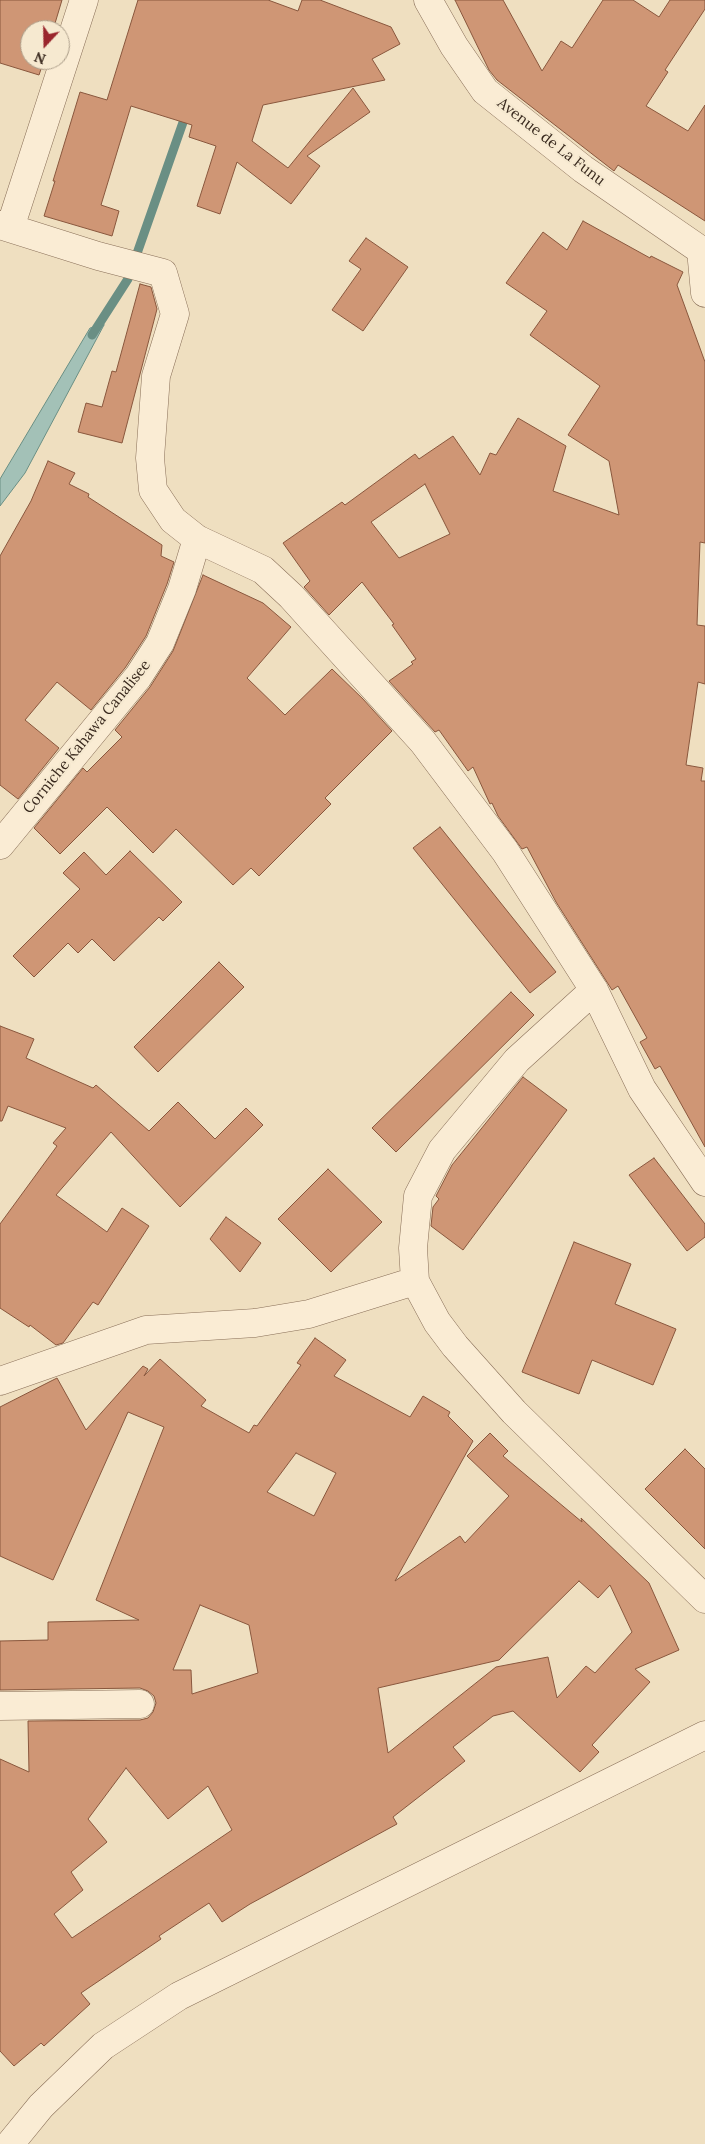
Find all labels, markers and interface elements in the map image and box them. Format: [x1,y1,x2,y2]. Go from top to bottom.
north arrow [20,20,70,70]
text: N [32,48,48,68]
street label: Avenue de La Funu [494,94,608,190]
street label: Corniche Kahawa Canalisee [19,656,155,818]

